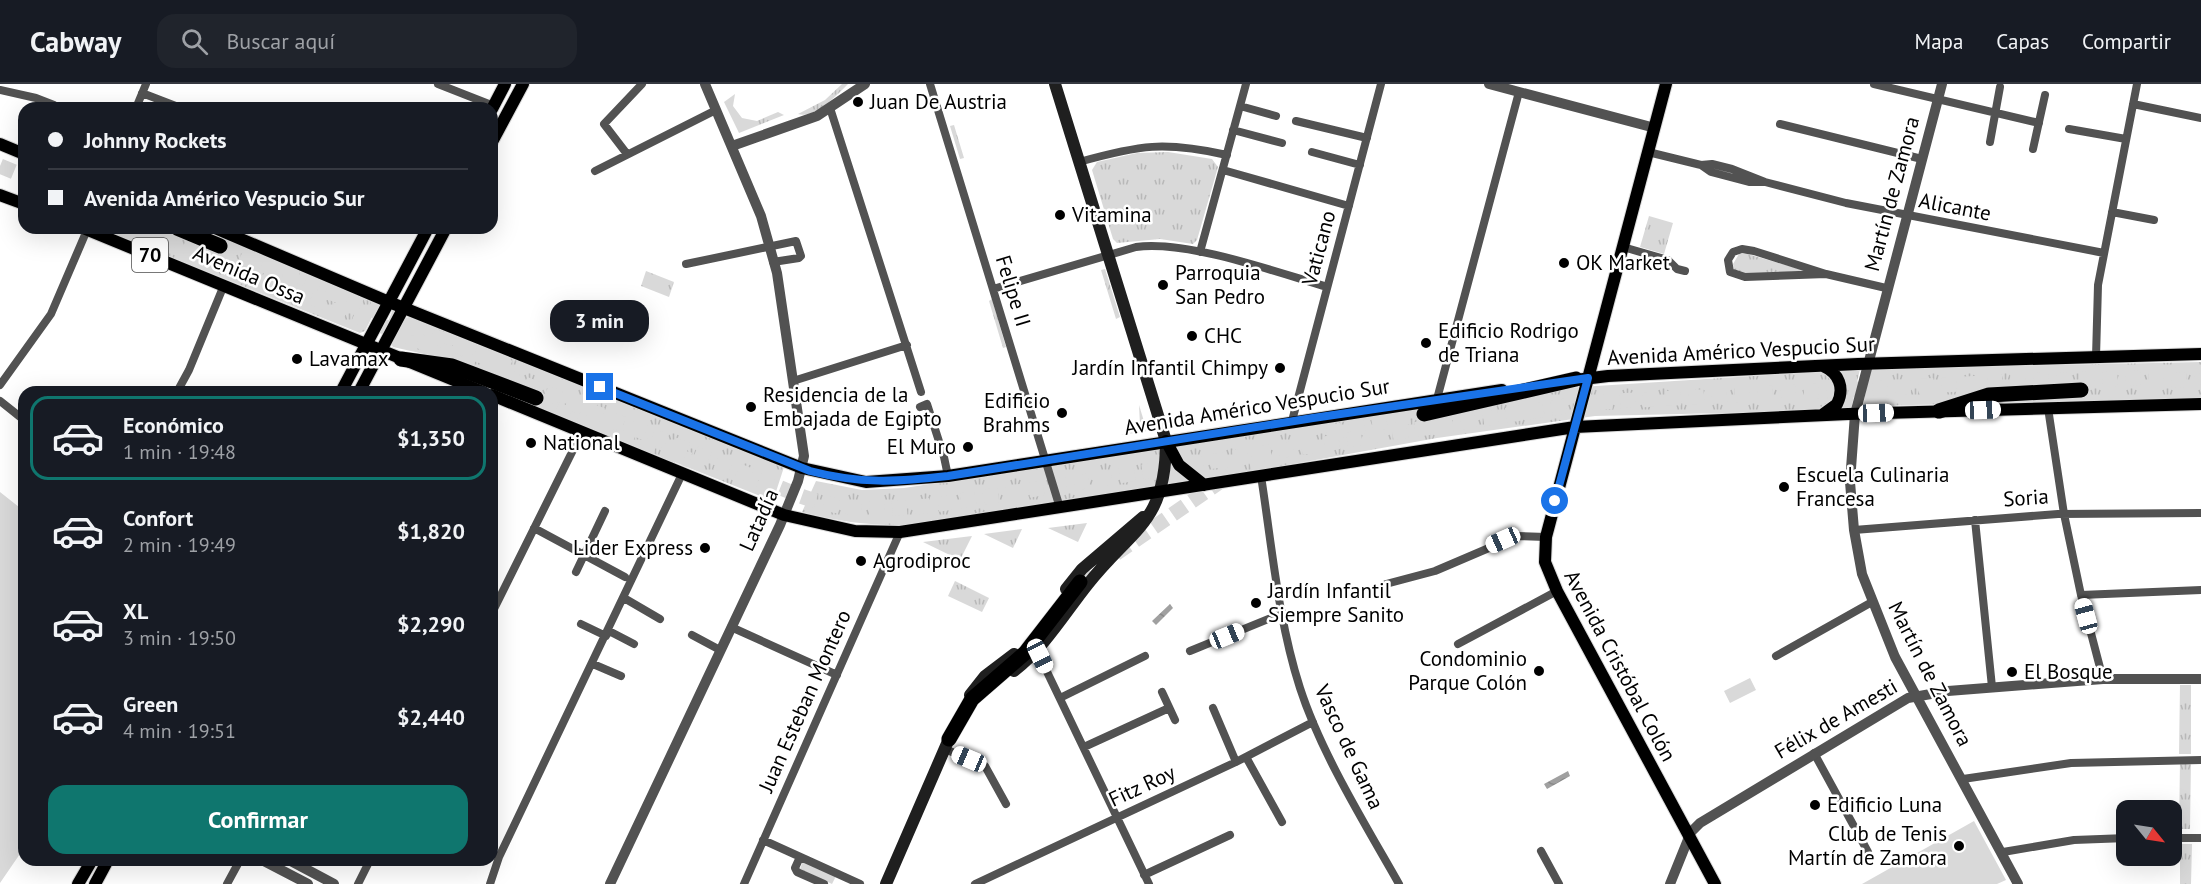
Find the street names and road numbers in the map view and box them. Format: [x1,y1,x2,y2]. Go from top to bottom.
street label: Martín de Zamora [1858,114,1925,274]
street label: Alicante [1917,186,1993,227]
street label: Vaticano [1295,207,1341,289]
road number: 70 [132,238,168,272]
street label: Avenida Ossa [189,239,309,310]
street label: Felipe II [990,252,1037,330]
street label: Avenida Américo Vespucio Sur [1606,330,1876,371]
street label: Avenida Américo Vespucio Sur [1122,372,1392,441]
street label: Soria [2002,482,2050,513]
street label: Latadía [733,484,784,555]
street label: Avenida Cristóbal Colón [1559,565,1682,766]
street label: Martín de Zamora [1882,597,1979,751]
street label: Juan Esteban Montero [752,605,857,797]
street label: Félix de Amesti [1769,672,1902,765]
street label: Vasco de Gama [1308,679,1390,813]
street label: Fitz Roy [1104,758,1180,813]

